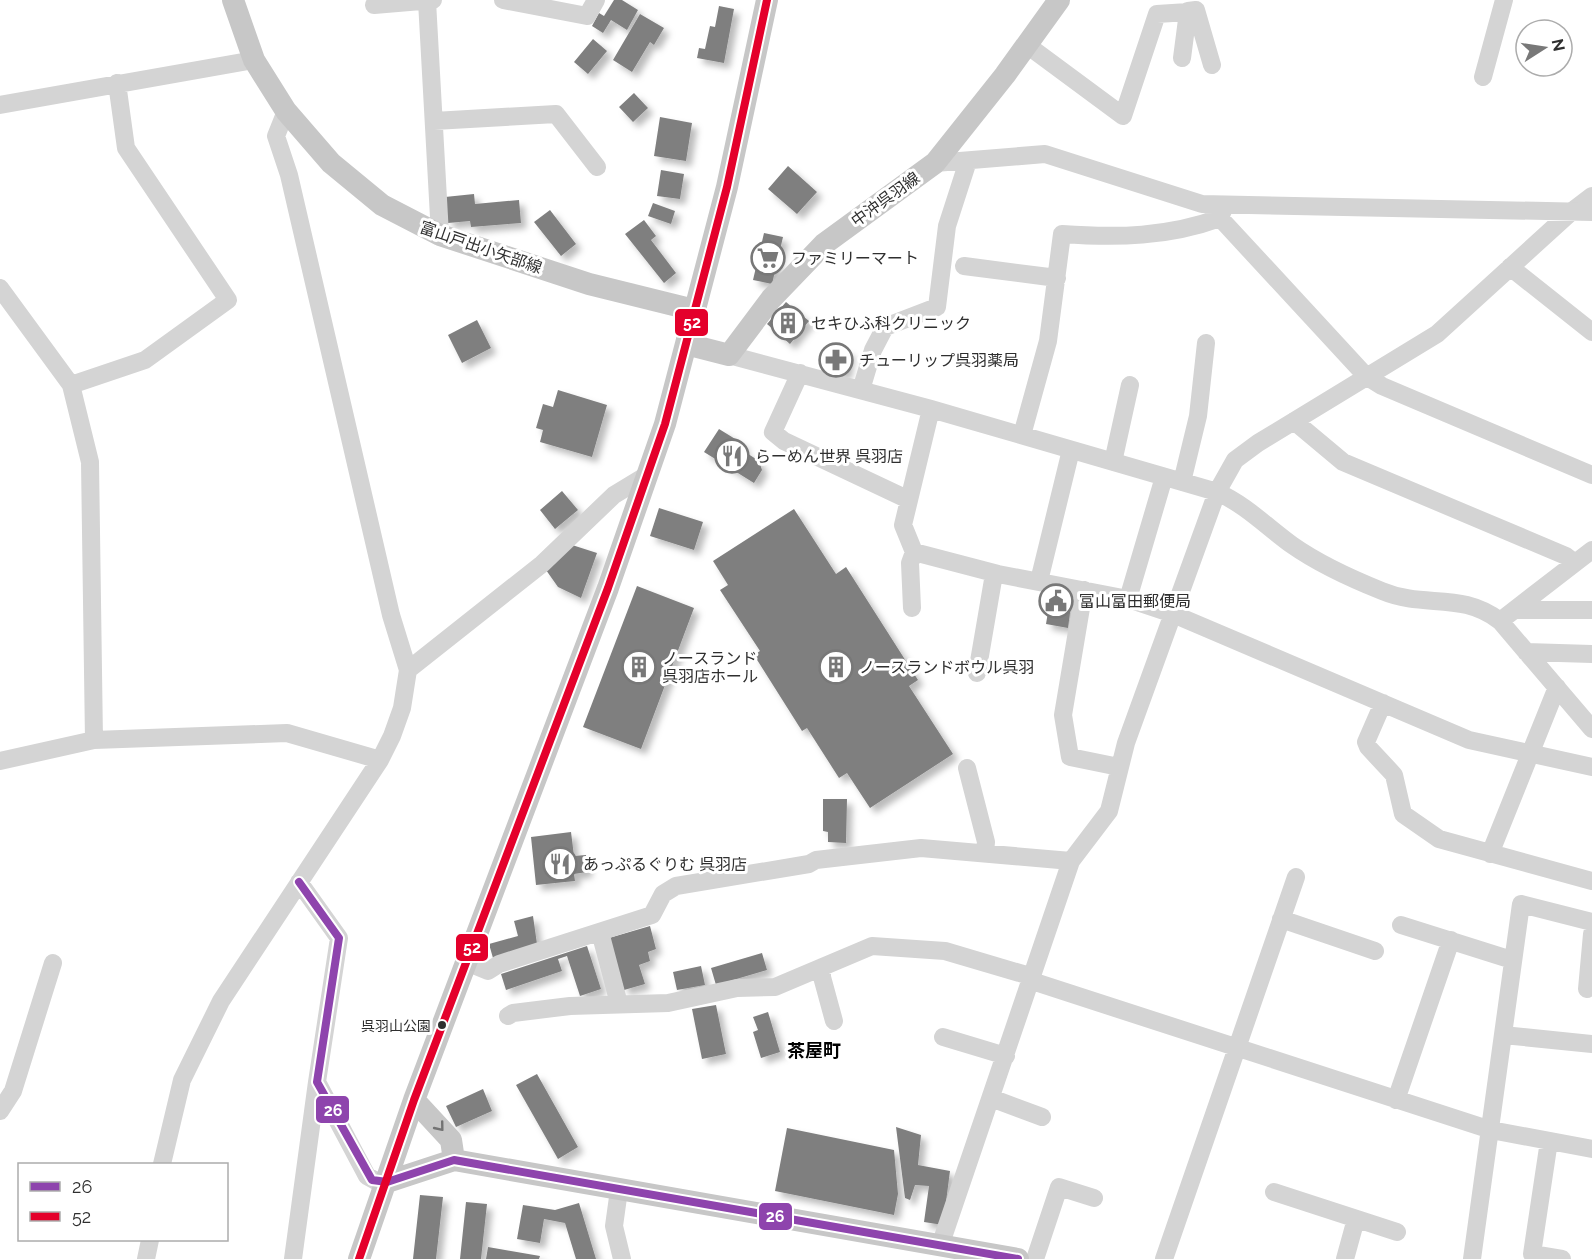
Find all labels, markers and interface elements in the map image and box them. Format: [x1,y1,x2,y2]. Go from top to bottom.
north arrow [1514,18,1574,78]
text: N [1548,37,1569,53]
street label: 中沖呉羽線 [847,168,923,231]
street label: 富山戸出小矢部線 [417,218,544,277]
supermarket icon: ファミリーマート [750,240,786,276]
place label: ファミリーマート [791,249,919,268]
building icon: セキひふ科クリニック [770,305,806,341]
line badge: 52 [674,308,709,337]
text: 52 [683,313,701,332]
place label: セキひふ科クリニック [811,314,971,333]
pharmacy icon: チューリップ呉羽薬局 [818,342,854,378]
place label: チューリップ呉羽薬局 [859,351,1019,370]
restaurant icon: らーめん世界 呉羽店 [714,438,750,474]
place label: らーめん世界 呉羽店 [755,447,903,466]
public building icon: 富山富田郵便局 [1038,583,1074,619]
place label: 富山富田郵便局 [1079,592,1191,611]
building icon: ノースランド 呉羽店ホール [621,649,657,685]
place label: ノースランド 呉羽店ホール [662,649,758,686]
building icon: ノースランドボウル呉羽 [818,649,854,685]
place label: ノースランドボウル呉羽 [859,658,1034,677]
restaurant icon: あっぷるぐりむ 呉羽店 [542,846,578,882]
place label: あっぷるぐりむ 呉羽店 [583,855,747,874]
line badge: 52 [455,933,489,962]
text: 52 [463,938,481,957]
place label: 呉羽山公園 [361,1018,431,1034]
marker: 呉羽山公園 [436,1019,448,1031]
district label: 茶屋町 [787,1040,841,1061]
line badge: 26 [315,1095,350,1124]
text: 26 [324,1101,343,1120]
one-way arrow [433,1120,444,1131]
legend [18,1163,228,1241]
text: 26 [72,1176,92,1197]
line badge: 26 [758,1202,793,1231]
text: 52 [72,1206,91,1227]
text: 26 [766,1207,785,1226]

